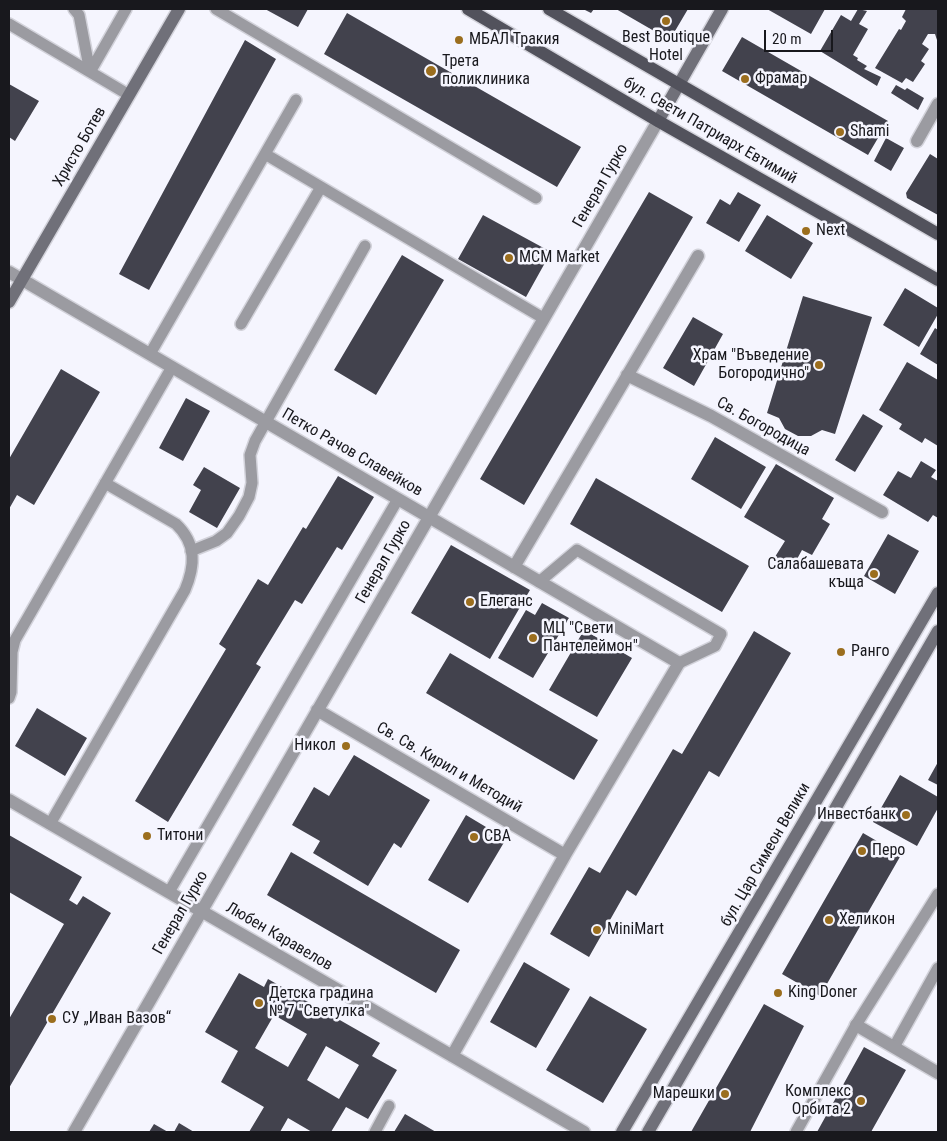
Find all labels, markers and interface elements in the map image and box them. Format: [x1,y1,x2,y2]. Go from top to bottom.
marker: Best Boutique Hotel [660,15,672,27]
scale bar [767,20,836,52]
place label: Best Boutique Hotel [622,28,710,66]
place label: МБАЛ Тракия [469,30,559,50]
text: 20 m [772,30,802,48]
marker: МБАЛ Тракия [453,34,465,46]
place label: Трета поликлиника [442,52,530,90]
marker: Трета поликлиника [424,64,438,78]
place label: Фрамар [755,69,807,89]
street label: бул. Свети Патриарх Евтимий [620,73,800,189]
marker: Фрамар [739,73,751,85]
street label: Христо Ботев [49,104,111,190]
place label: Shami [850,122,889,142]
marker: Shami [834,126,846,138]
street label: Генерал Гурко [569,141,633,231]
place label: Next [816,221,845,241]
marker: Next [800,225,812,237]
place label: MCM Market [519,248,600,268]
marker: MCM Market [503,252,515,264]
place label: Храм "Въведение Богородично" [693,346,809,384]
marker: Храм "Въведение Богородично" [813,359,825,371]
street label: Св. Богородица [713,393,813,461]
street label: Петко Рачов Славейков [278,405,426,501]
street label: Генерал Гурко [352,517,416,607]
place label: Салабашевата къща [767,555,864,593]
marker: Салабашевата къща [868,568,880,580]
place label: Елеганс [480,592,533,612]
marker: Елеганс [464,596,476,608]
place label: МЦ "Свети Пантелеймон" [543,619,638,657]
marker: МЦ "Свети Пантелеймон" [527,632,539,644]
place label: Ранго [851,642,889,662]
marker: Ранго [835,646,847,658]
street label: Св. Св. Кирил и Методий [373,718,525,818]
place label: Никол [294,736,336,756]
marker: Никол [340,740,352,752]
street label: бул. Цар Симеон Велики [717,780,815,930]
place label: Инвестбанк [817,805,896,825]
marker: Инвестбанк [900,809,912,821]
place label: Титони [157,826,203,846]
place label: CBA [484,827,511,847]
marker: Титони [141,830,153,842]
marker: CBA [468,831,480,843]
place label: Перо [872,841,905,861]
marker: Перо [856,845,868,857]
street label: Генерал Гурко [149,868,213,958]
street label: Любен Каравелов [222,899,336,975]
place label: Хеликон [839,910,895,930]
marker: Хеликон [823,914,835,926]
place label: MiniMart [607,920,664,940]
marker: MiniMart [591,924,603,936]
place label: King Doner [788,983,857,1003]
place label: Детска градина № 7 "Светулка" [269,984,374,1022]
marker: King Doner [772,987,784,999]
marker: Детска градина № 7 "Светулка" [253,997,265,1009]
place label: СУ „Иван Вазов“ [62,1009,171,1029]
marker: СУ „Иван Вазов“ [46,1013,58,1025]
place label: Комплекс Орбита 2 [785,1082,851,1120]
place label: Марешки [653,1084,715,1104]
marker: Марешки [719,1088,731,1100]
marker: Комплекс Орбита 2 [855,1095,867,1107]

